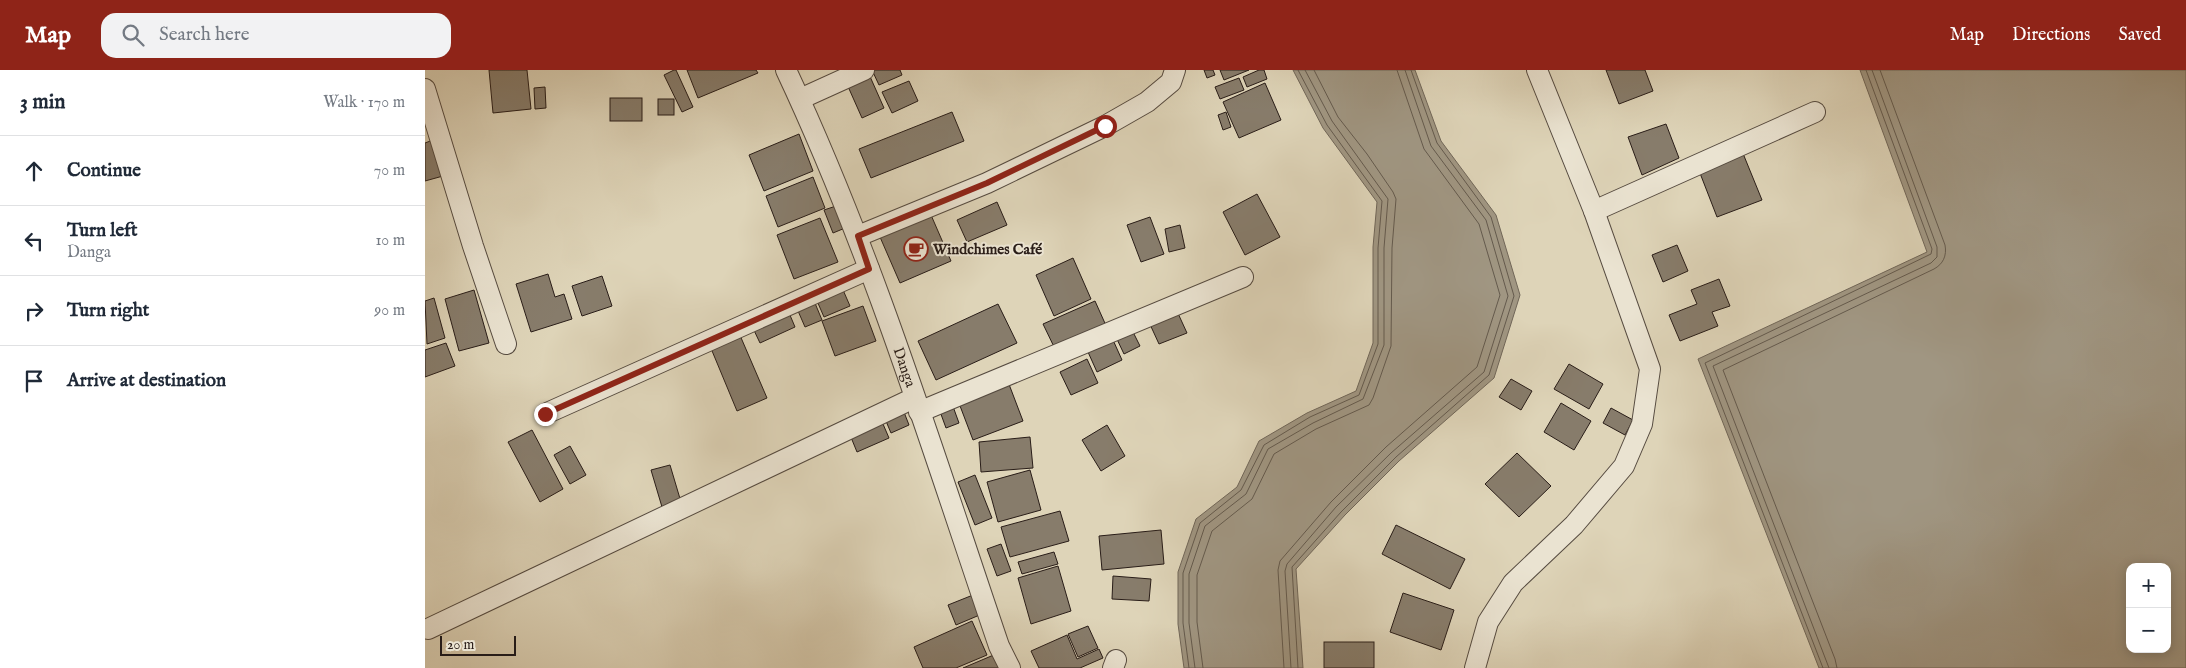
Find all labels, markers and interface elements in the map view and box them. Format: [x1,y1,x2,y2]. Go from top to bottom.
search box [101,13,451,58]
text: Map [25,20,71,51]
icon: search [119,21,147,49]
text: Search here [159,23,250,47]
text: Map [1950,24,1984,47]
text: Directions [2012,24,2090,47]
text: Saved [2118,24,2161,47]
text: 3 min [20,89,65,116]
text: Walk · 170 m [323,93,405,113]
route start [1094,115,1117,138]
icon: ahead [20,157,48,185]
text: Continue [67,159,141,183]
text: 70 m [374,161,405,181]
text: Turn left [67,219,138,243]
icon: left [20,227,48,255]
text: 10 m [375,231,405,251]
cafe icon: Windchimes Café [903,236,929,262]
place label: Windchimes Café [932,240,1042,259]
text: Danga [67,243,111,263]
icon: right [20,297,48,325]
text: Turn right [67,299,149,323]
text: 90 m [374,301,405,321]
street label: Danga [888,345,920,390]
icon: arrive [20,367,48,395]
text: Arrive at destination [67,369,226,393]
route end [534,403,557,426]
map controls [2126,563,2171,653]
button: + [2126,563,2171,608]
button: − [2126,608,2171,653]
scale bar [440,633,516,656]
text: 20 m [447,636,474,654]

